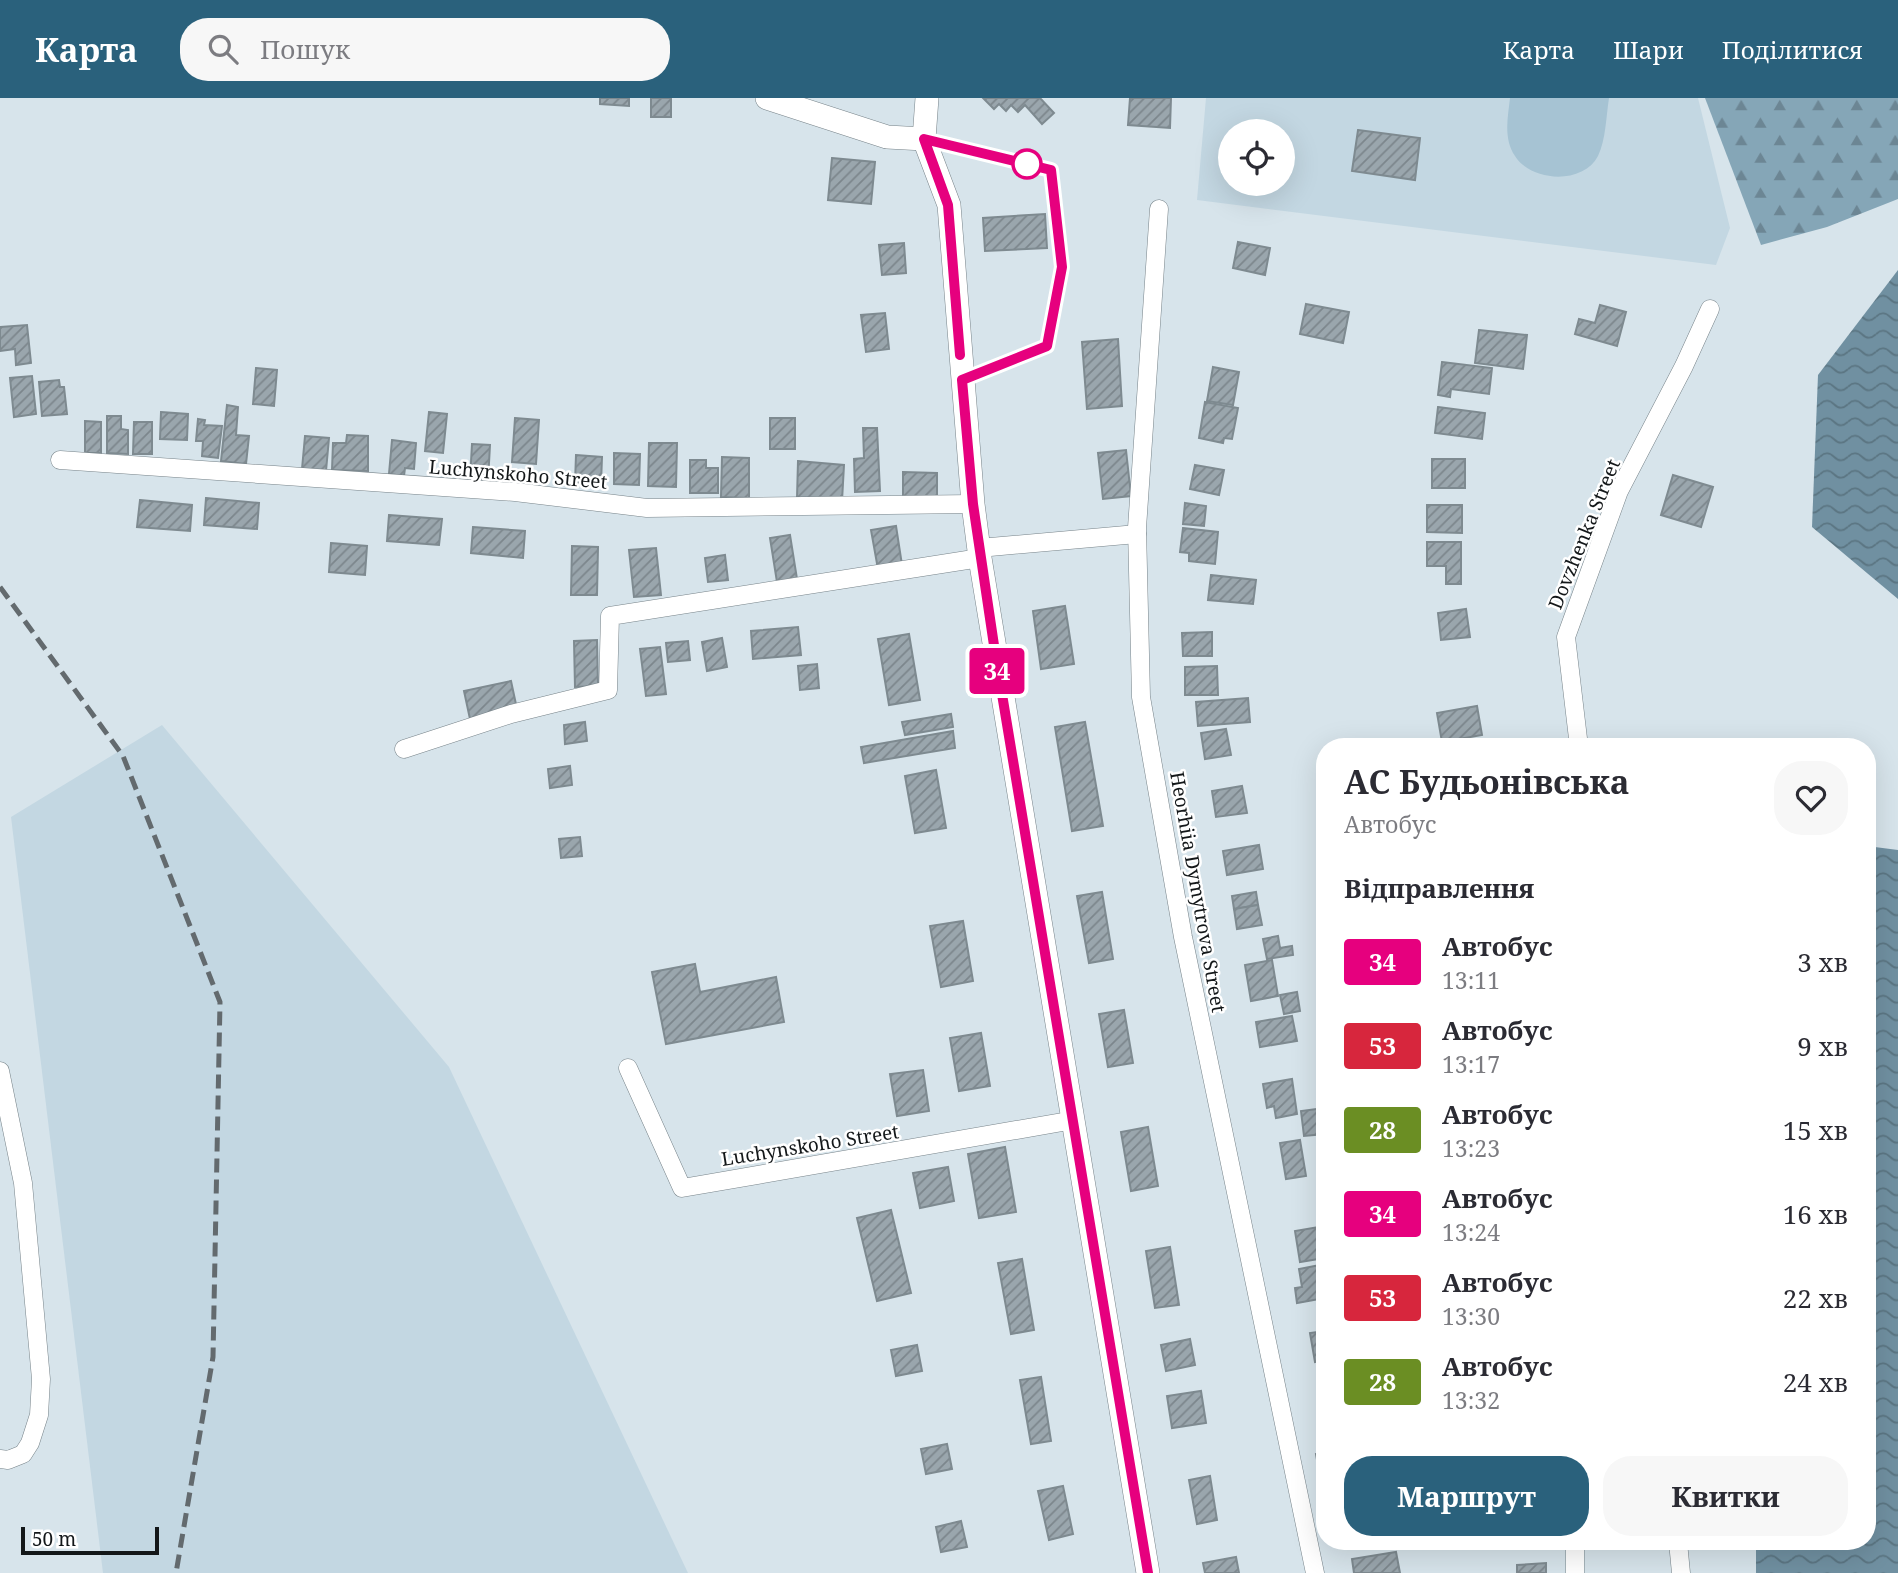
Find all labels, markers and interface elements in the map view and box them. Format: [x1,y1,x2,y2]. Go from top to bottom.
search box [180,18,670,81]
text: Карта [35,27,138,72]
icon: search [204,30,242,68]
text: Пошук [260,31,350,67]
text: Карта [1503,33,1575,66]
text: Шари [1613,33,1684,66]
text: Поділитися [1722,33,1863,66]
map controls [1218,119,1295,196]
button: locate [1218,119,1295,196]
unlabelled marker [1012,149,1042,179]
street label: Luchynskoho Street [428,453,609,495]
street label: Dovzhenka Street [1542,455,1626,613]
line badge: 34 [965,648,1028,694]
text: 34 [983,654,1011,687]
text: АС Будьонівська [1344,759,1629,804]
button: heart [1774,761,1848,835]
street label: Heorhiia Dymytrova Street [1164,770,1232,1015]
text: Автобус [1344,808,1436,840]
text: Відправлення [1344,870,1534,906]
text: Автобус [1442,928,1552,964]
text: 3 хв [1797,944,1848,980]
text: 34 [1369,945,1396,978]
text: 13:11 [1442,964,1500,996]
text: Автобус [1442,1012,1552,1048]
text: 9 хв [1797,1028,1848,1064]
text: 53 [1369,1029,1396,1062]
text: 13:17 [1442,1048,1500,1080]
text: Автобус [1442,1096,1552,1132]
text: 15 хв [1783,1112,1848,1148]
text: 28 [1369,1113,1396,1146]
street label: Luchynskoho Street [719,1118,901,1172]
text: 13:23 [1442,1132,1500,1164]
text: Автобус [1442,1180,1552,1216]
text: 16 хв [1783,1196,1848,1232]
text: 34 [1369,1197,1396,1230]
text: 13:24 [1442,1216,1500,1248]
text: Автобус [1442,1264,1552,1300]
text: 22 хв [1783,1280,1848,1316]
text: 53 [1369,1281,1396,1314]
text: 13:30 [1442,1300,1500,1332]
text: Автобус [1442,1348,1552,1384]
text: 24 хв [1783,1364,1848,1400]
text: 28 [1369,1365,1396,1398]
text: 13:32 [1442,1384,1500,1416]
button: Маршрут [1344,1456,1589,1536]
button: Квитки [1603,1456,1848,1536]
scale bar [21,1524,159,1556]
text: 50 m [32,1526,76,1552]

